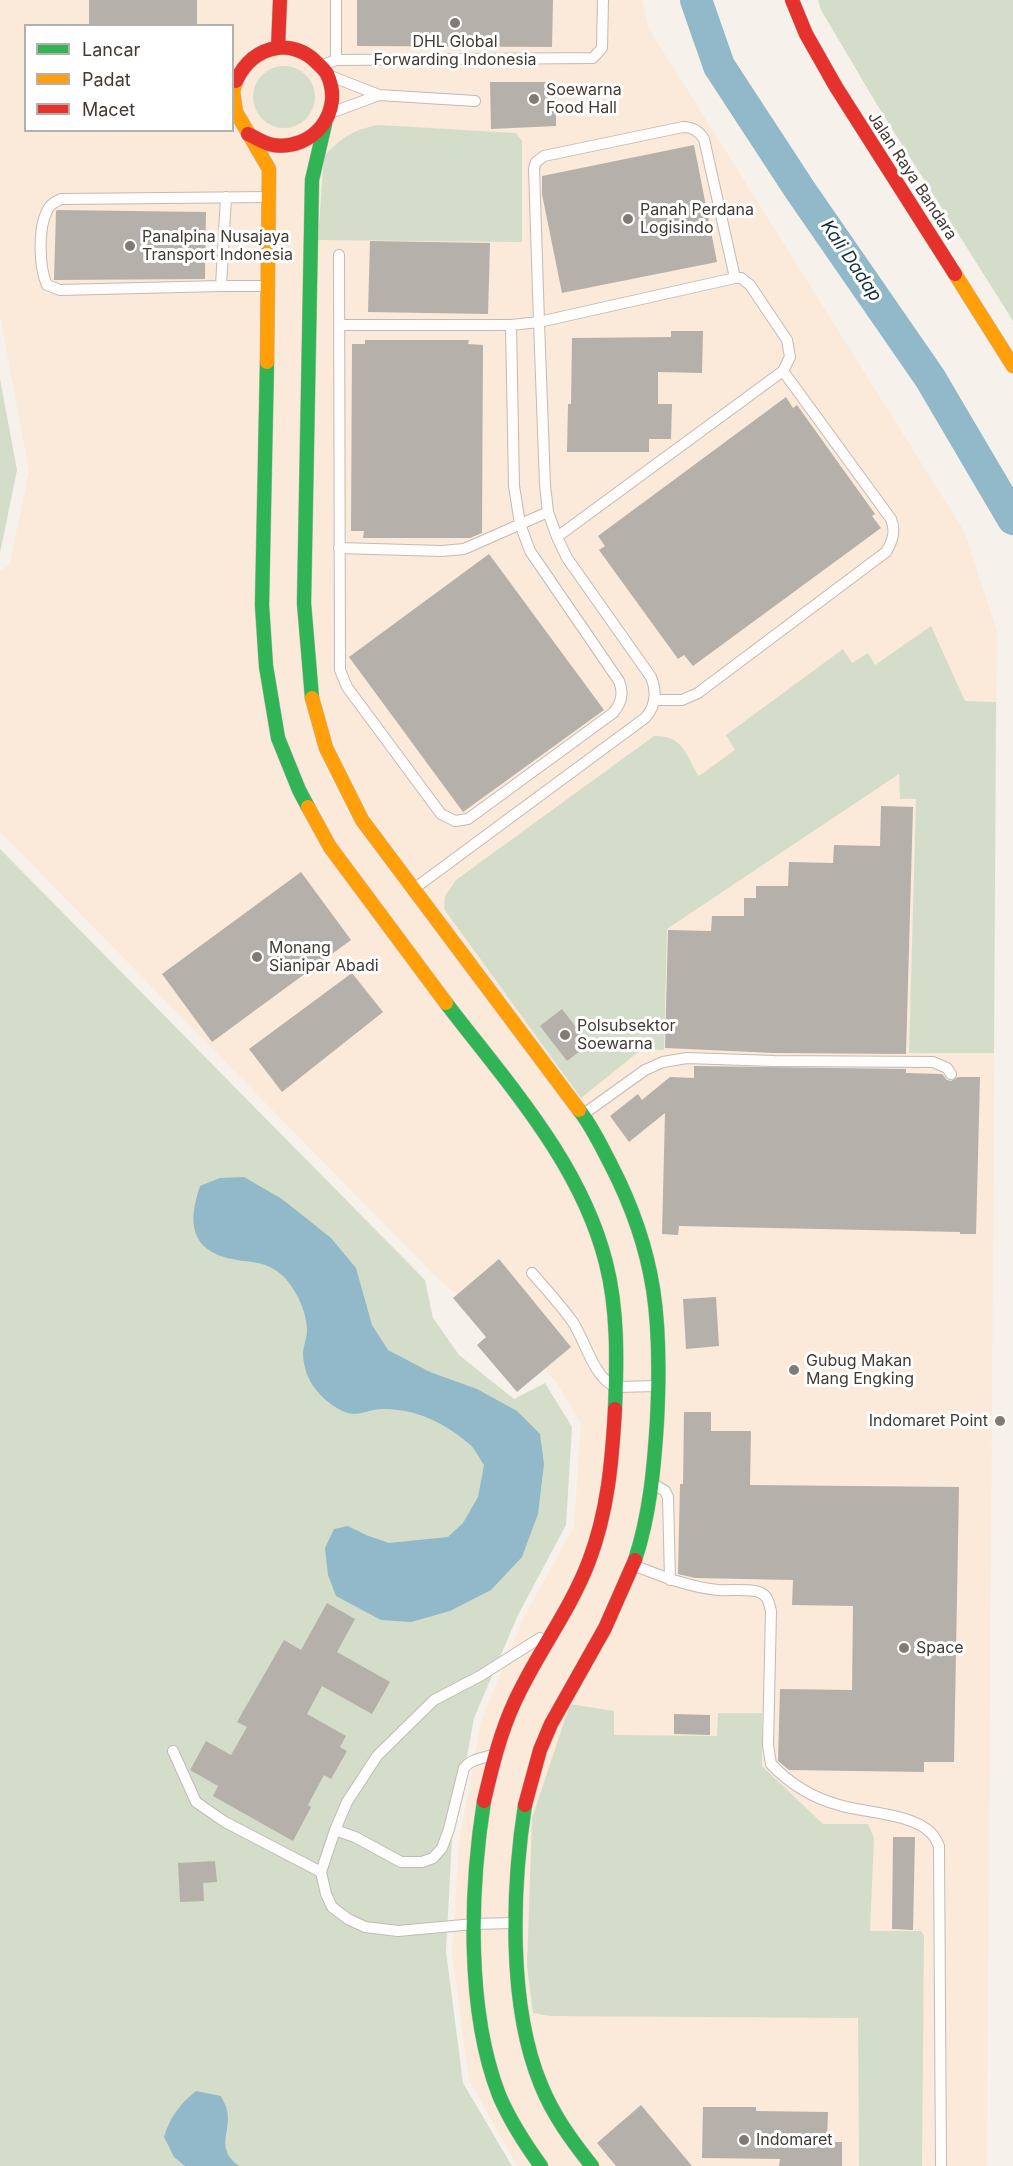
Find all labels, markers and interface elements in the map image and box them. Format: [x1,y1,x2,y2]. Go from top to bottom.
marker: DHL Global Forwarding Indonesia [448,16,462,30]
legend [24,24,234,132]
place label: DHL Global Forwarding Indonesia [373,32,537,70]
text: Lancar [82,39,140,60]
text: Padat [82,69,131,90]
place label: Soewarna Food Hall [546,80,622,118]
marker: Soewarna Food Hall [527,92,541,106]
text: Macet [82,99,135,120]
street label: Jalan Raya Bandara [863,108,961,244]
place label: Panah Perdana Logisindo [640,200,754,238]
marker: Panah Perdana Logisindo [621,212,635,226]
water label: Kali Dadap [816,216,886,306]
place label: Panalpina Nusajaya Transport Indonesia [142,227,293,265]
marker: Panalpina Nusajaya Transport Indonesia [123,239,137,253]
place label: Monang Sianipar Abadi [269,938,379,976]
marker: Monang Sianipar Abadi [250,950,264,964]
place label: Polsubsektor Soewarna [577,1016,676,1054]
marker: Polsubsektor Soewarna [558,1028,572,1042]
place label: Gubug Makan Mang Engking [806,1351,914,1389]
marker: Gubug Makan Mang Engking [787,1363,801,1377]
place label: Indomaret Point [869,1411,988,1431]
marker: Indomaret Point [993,1414,1007,1428]
place label: Space [916,1638,964,1658]
marker: Space [897,1641,911,1655]
place label: Indomaret [756,2130,832,2150]
marker: Indomaret [737,2133,751,2147]

